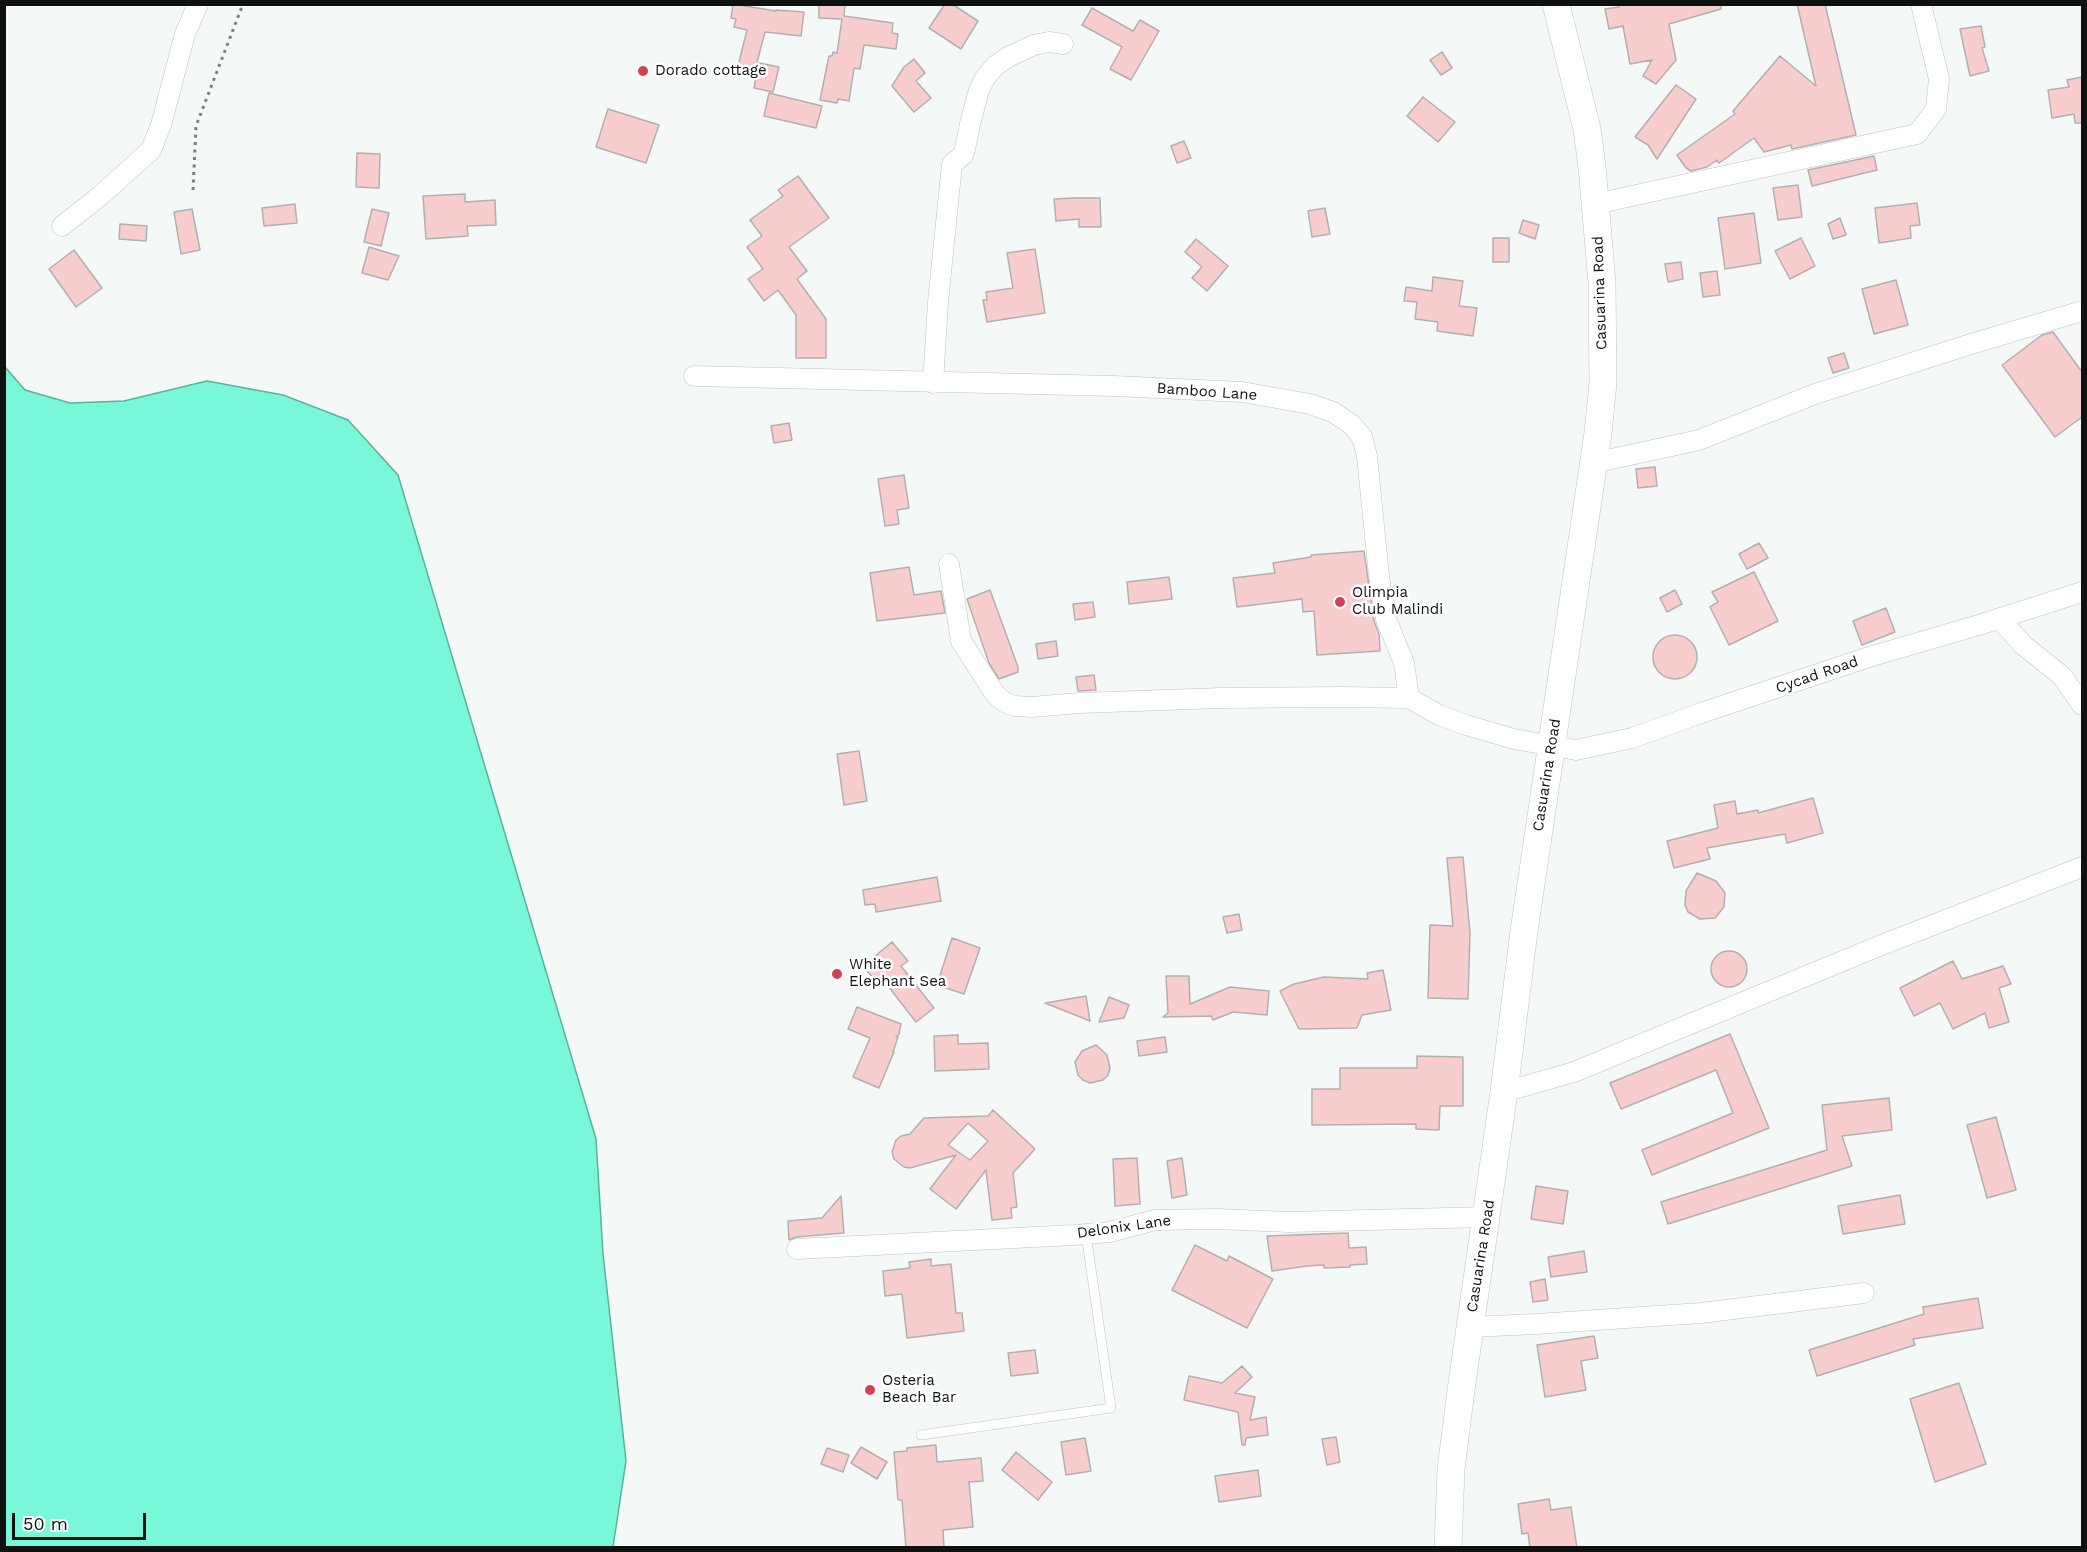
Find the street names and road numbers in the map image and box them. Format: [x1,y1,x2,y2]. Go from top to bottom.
street label: Casuarina Road [1589,236,1611,350]
street label: Bamboo Lane [1156,380,1258,404]
street label: Cycad Road [1773,652,1861,698]
street label: Casuarina Road [1529,717,1565,833]
street label: Casuarina Road [1463,1198,1499,1314]
street label: Delonix Lane [1076,1211,1172,1243]

